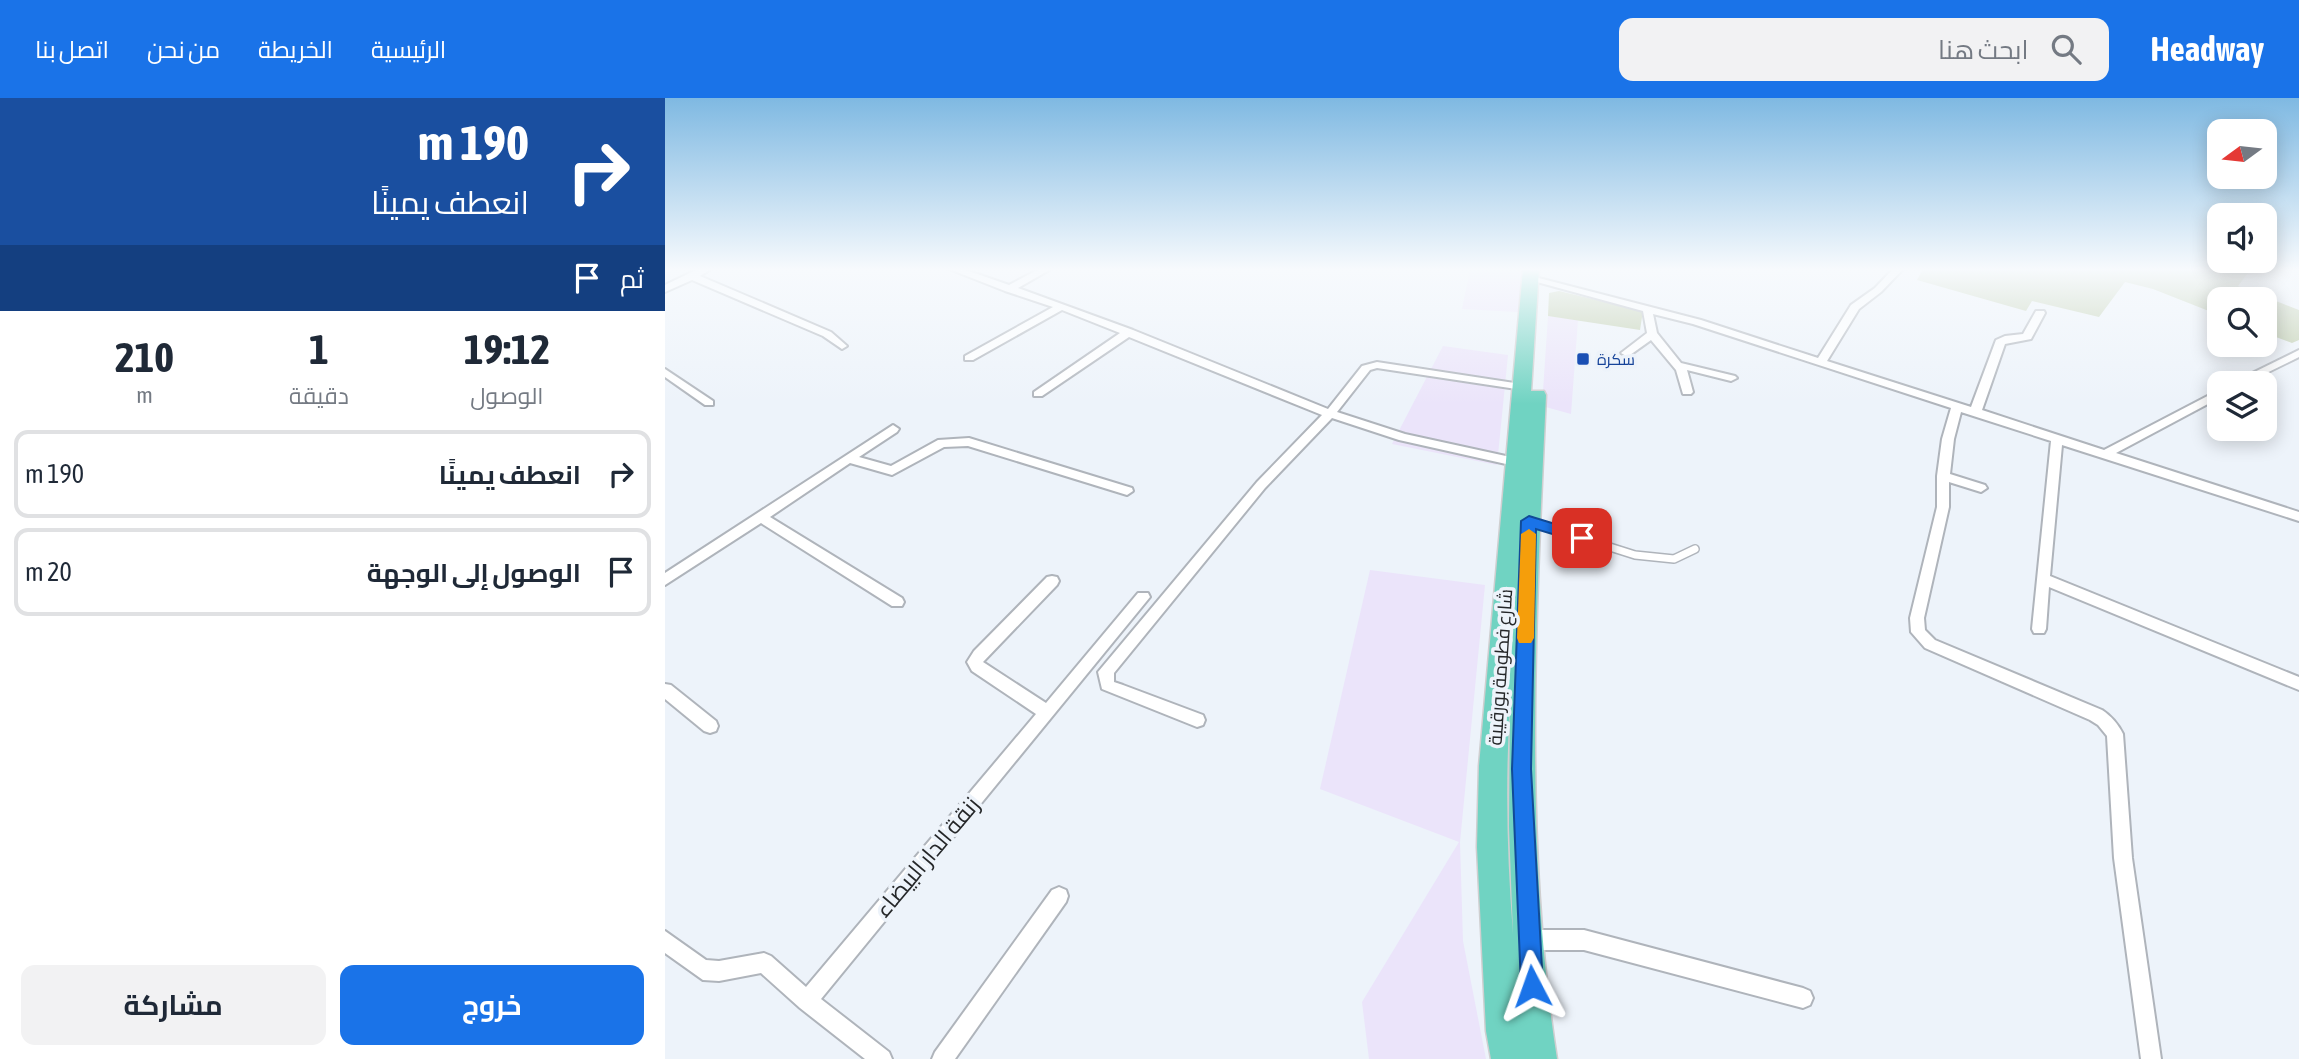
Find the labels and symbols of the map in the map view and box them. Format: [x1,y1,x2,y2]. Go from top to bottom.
north arrow [2207,119,2277,189]
place label: سكرة [1597,350,1635,369]
marker: سكرة [1575,351,1591,367]
pin [1552,508,1612,568]
street label: شارع فطومة بورقيبة [1484,588,1519,746]
street label: زنقة الدار البيضاء [869,792,985,922]
position arrow [1495,949,1569,1023]

